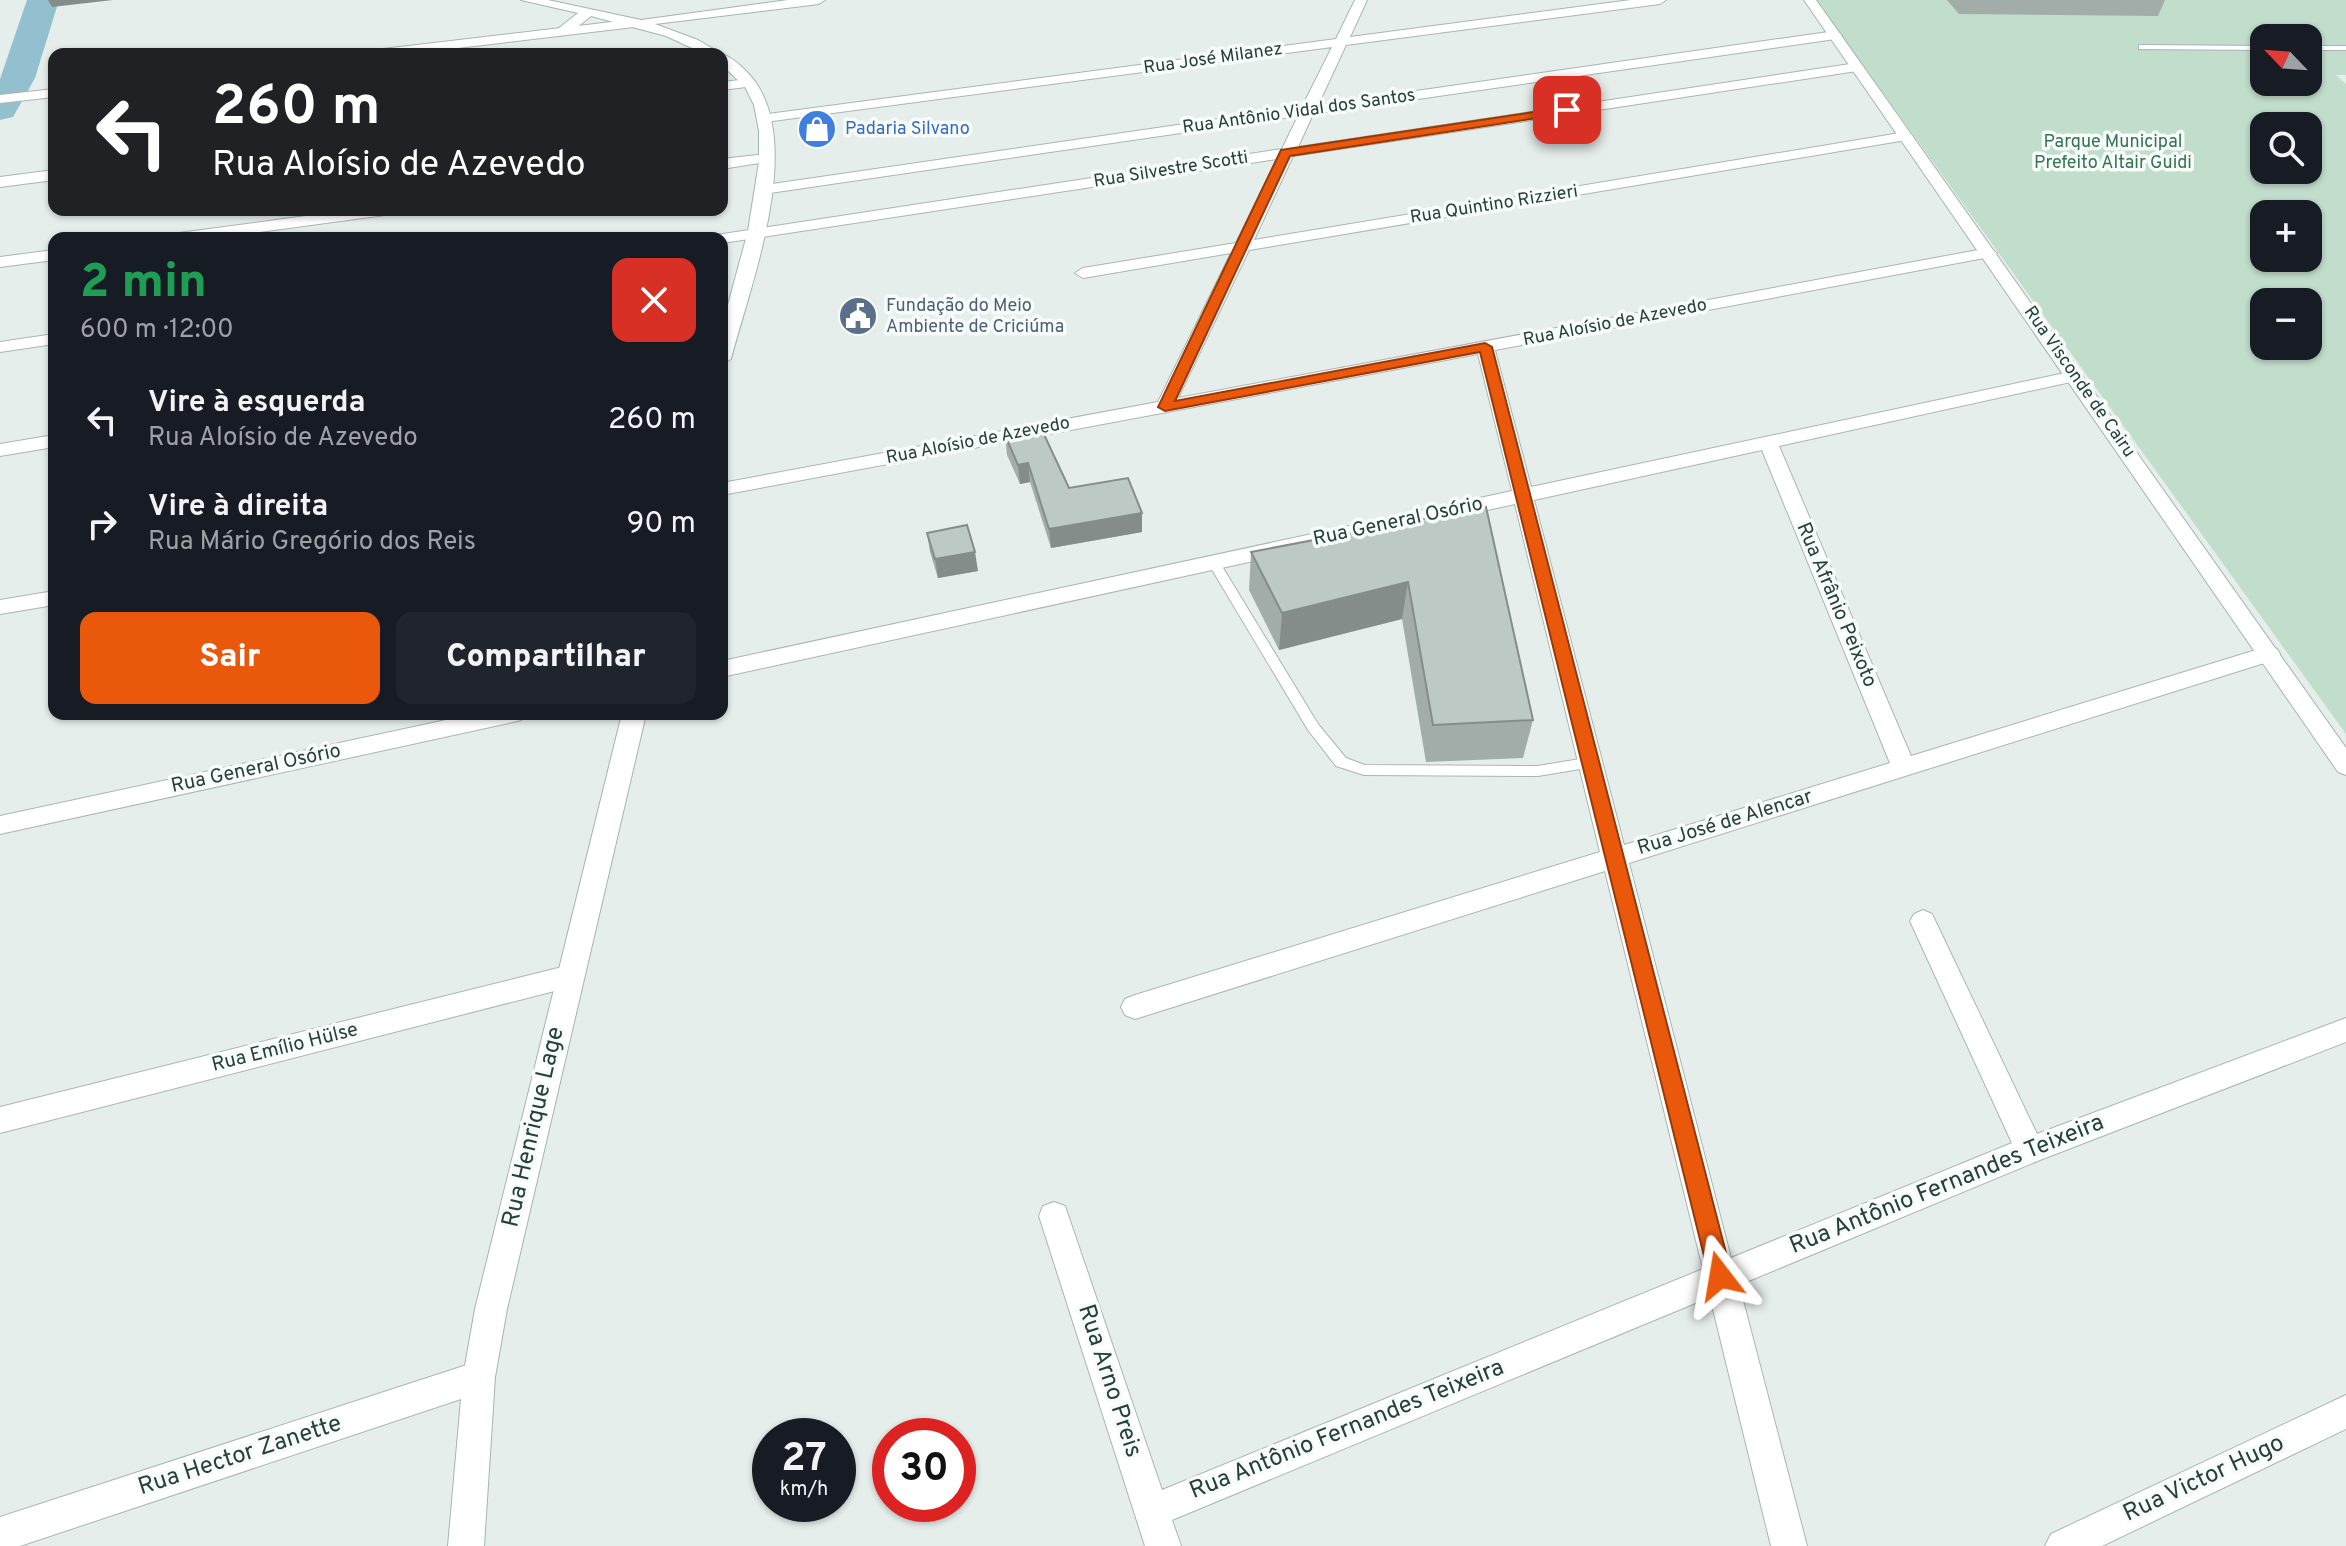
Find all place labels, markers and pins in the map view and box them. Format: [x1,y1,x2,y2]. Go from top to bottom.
pin [1533,76,1601,144]
shop icon: Padaria Silvano [796,108,838,150]
place label: Padaria Silvano [845,118,970,141]
public building icon: Fundação do Meio Ambiente de Criciúma [837,295,879,337]
place label: Fundação do Meio Ambiente de Criciúma [886,295,1064,339]

